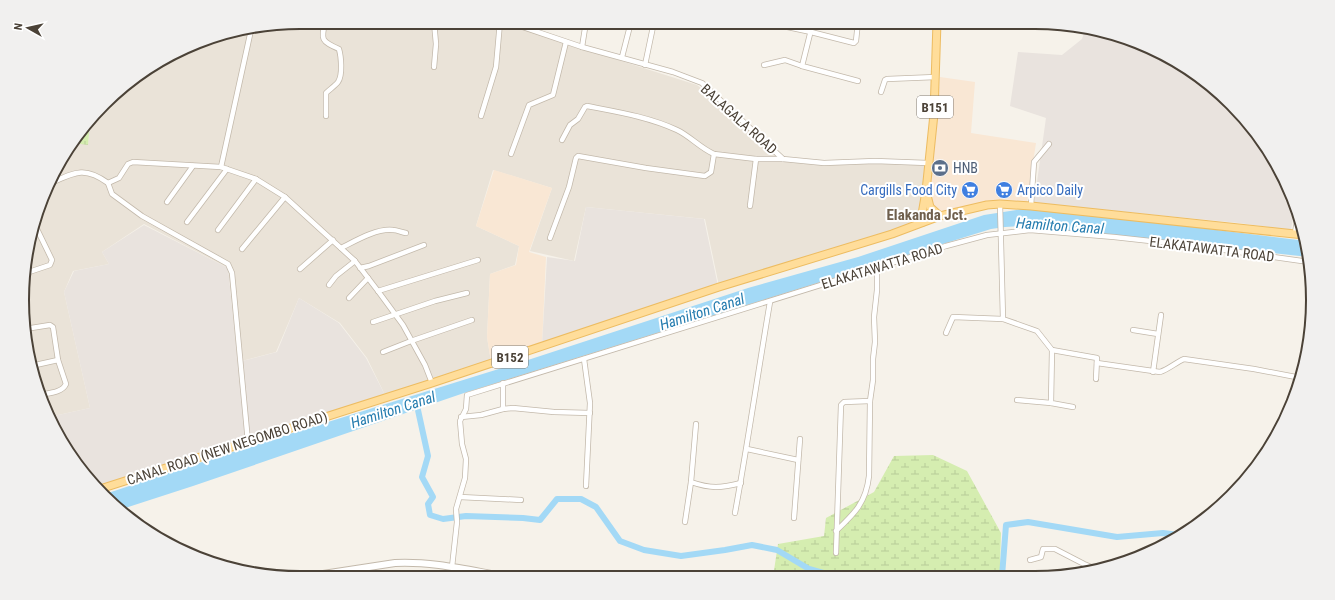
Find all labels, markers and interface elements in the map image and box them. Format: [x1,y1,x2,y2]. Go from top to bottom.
north arrow [8,8,48,48]
text: N [12,22,26,31]
street label: BALAGALA ROAD [698,81,780,157]
road number: B151 [917,96,953,118]
bank icon: HNB [930,158,950,178]
place label: HNB [953,160,978,176]
supermarket icon: Cargills Food City [960,180,980,200]
supermarket icon: Arpico Daily [994,180,1014,200]
place label: Cargills Food City [860,182,957,198]
place label: Arpico Daily [1017,182,1083,198]
district label: Elakanda Jct. [887,206,968,224]
water label: Hamilton Canal [1015,214,1105,238]
street label: ELAKATAWATTA ROAD [1149,233,1275,265]
street label: ELAKATAWATTA ROAD [820,240,944,292]
water label: Hamilton Canal [657,290,747,334]
road number: B152 [492,346,528,368]
water label: Hamilton Canal [348,388,438,432]
street label: CANAL ROAD (NEW NEGOMBO ROAD) [125,408,330,489]

